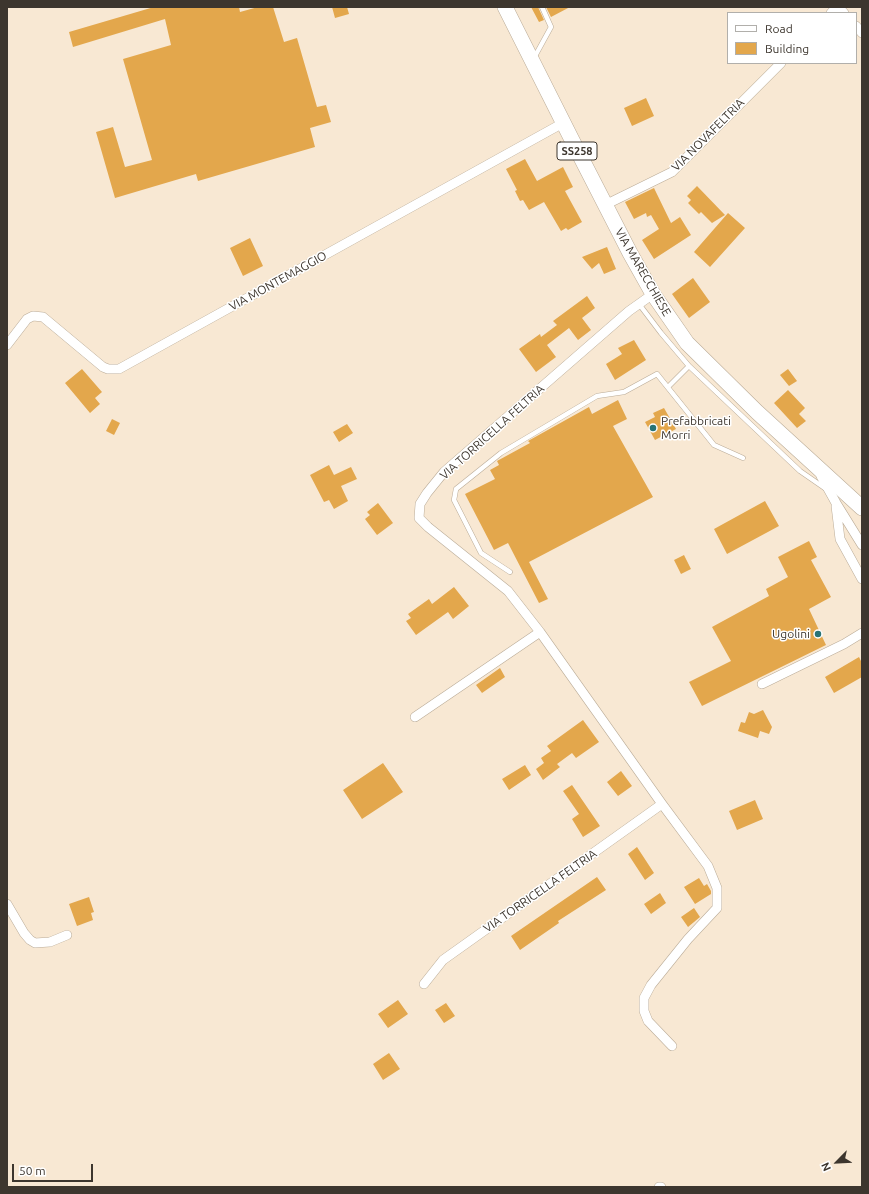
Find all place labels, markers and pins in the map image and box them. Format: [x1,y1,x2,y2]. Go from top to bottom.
place label: Prefabbricati Morri [661,414,731,442]
marker: Prefabbricati Morri [648,423,658,433]
place label: Ugolini [772,627,810,641]
marker: Ugolini [813,629,823,639]

